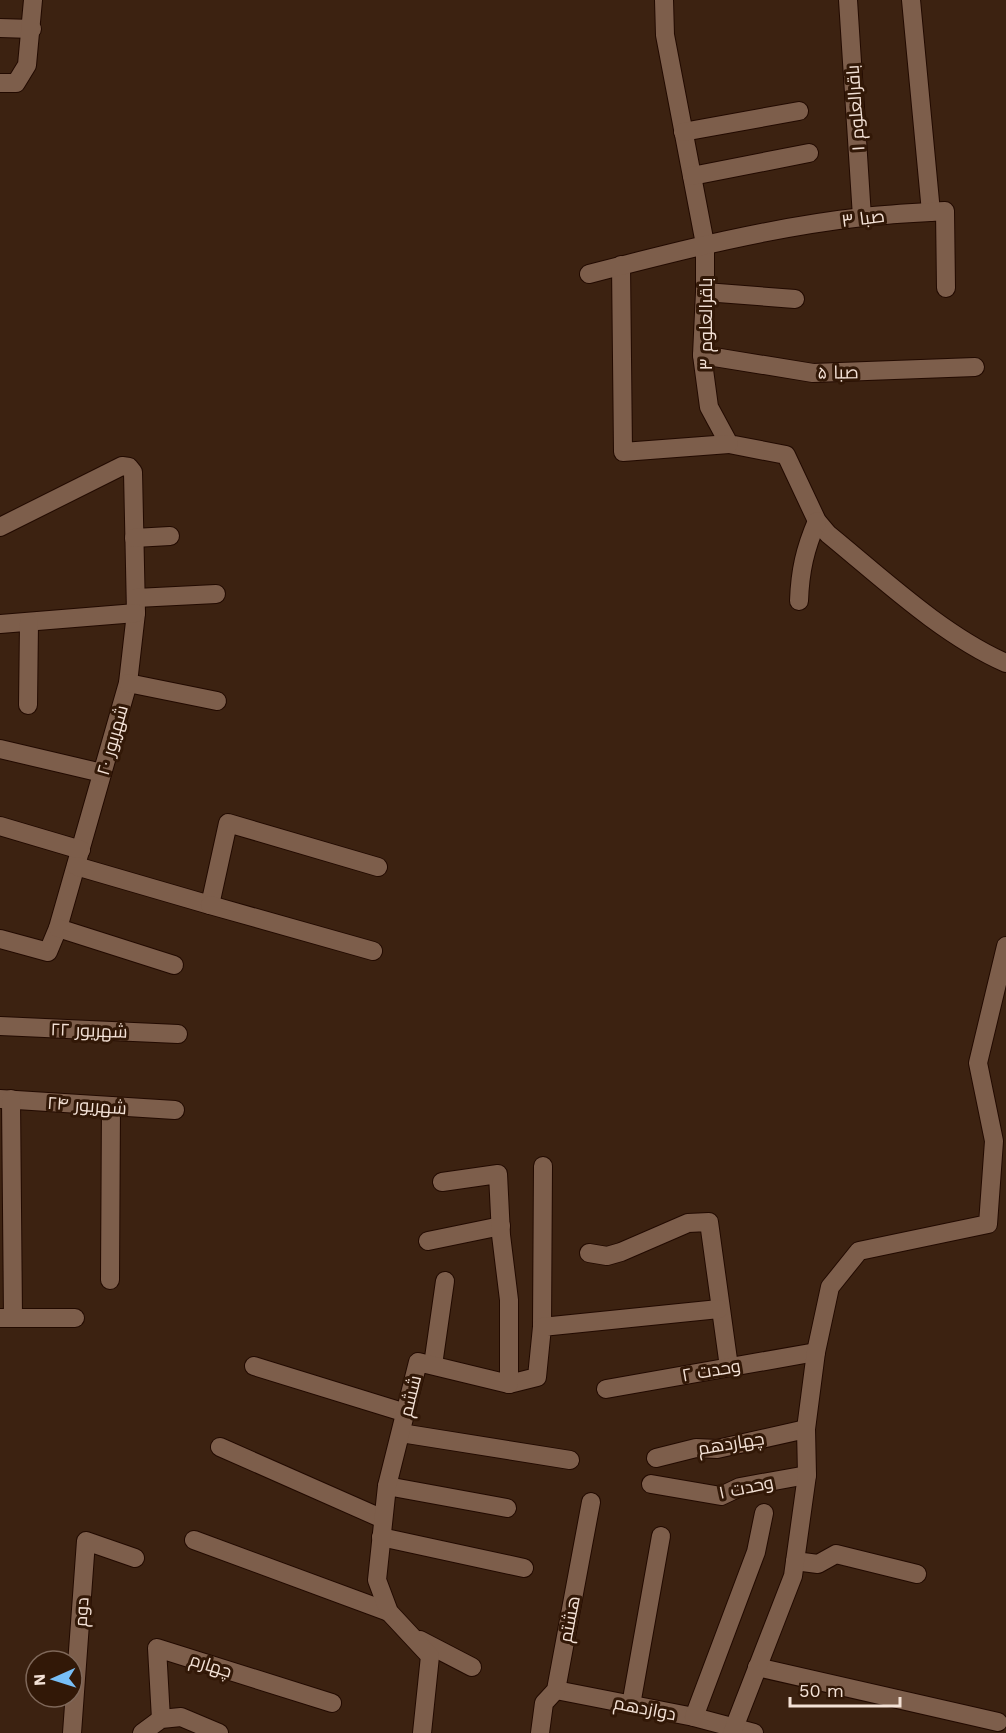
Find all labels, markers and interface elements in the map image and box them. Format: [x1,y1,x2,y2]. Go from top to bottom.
street label: باقرالعلوم ۱ [842,64,870,152]
street label: صبا ۳ [840,205,886,231]
street label: باقرالعلوم ۳ [695,277,718,371]
street label: صبا ۵ [817,361,859,383]
street label: شهریور ۲۰ [92,702,133,778]
street label: شهریور ۲۲ [50,1018,128,1043]
street label: شهریور ۲۴ [46,1092,127,1119]
street label: وحدت ۲ [680,1355,742,1386]
street label: ششم [395,1373,427,1420]
street label: چهاردهم [696,1427,766,1461]
street label: وحدت ۱ [717,1471,775,1504]
street label: هشتم [554,1594,586,1644]
street label: دوم [69,1596,95,1628]
street label: چهارم [187,1648,235,1684]
north arrow [24,1649,84,1709]
scale bar [790,1670,900,1708]
text: N [30,1673,49,1686]
text: 50 m [799,1680,844,1701]
street label: دوازدهم [612,1692,678,1726]

